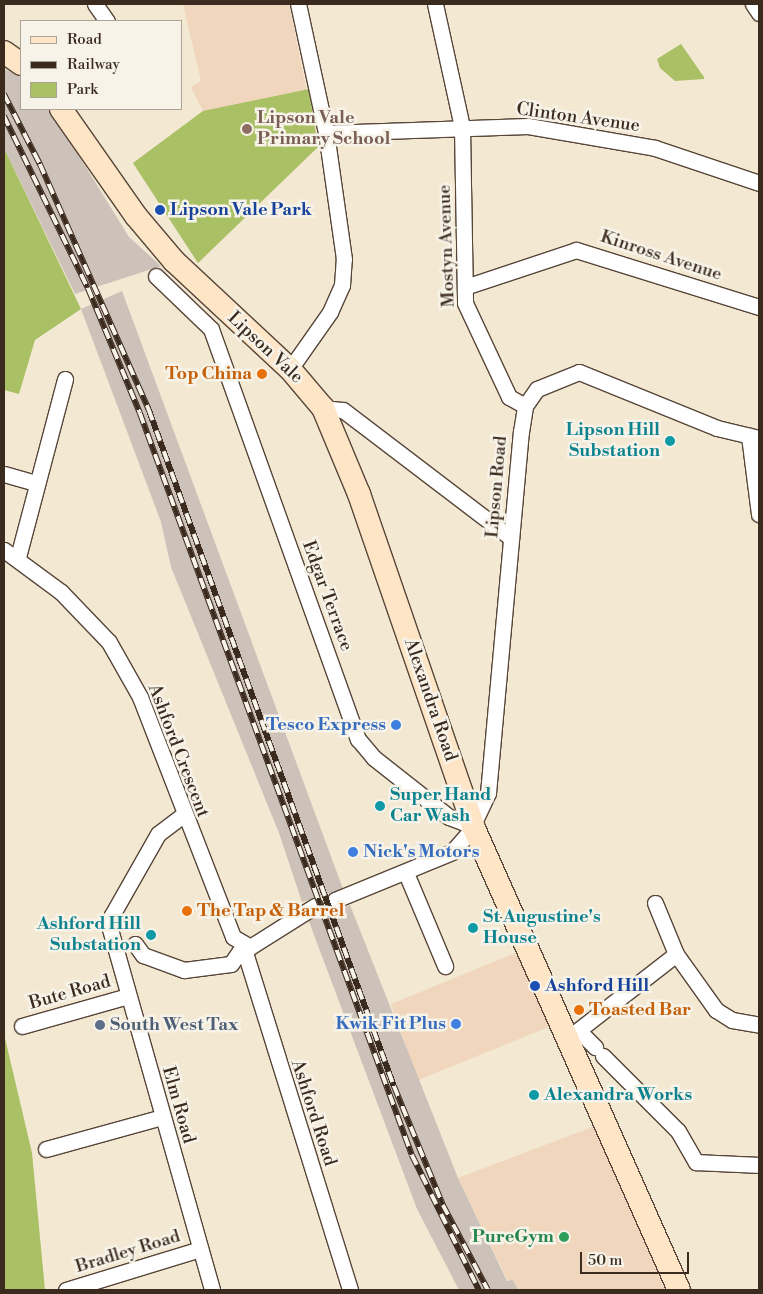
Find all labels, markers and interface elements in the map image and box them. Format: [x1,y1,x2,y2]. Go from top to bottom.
legend [20,20,182,110]
text: Road [67,30,102,49]
text: Railway [67,55,120,74]
text: Park [67,80,98,99]
street label: Clinton Avenue [515,99,641,137]
place label: Lipson Vale Primary School [257,108,390,150]
marker: Lipson Vale Primary School [241,123,253,135]
street label: Mostyn Avenue [434,184,460,308]
place label: Lipson Vale Park [170,199,312,221]
marker: Lipson Vale Park [154,204,166,216]
street label: Kinross Avenue [598,226,724,286]
street label: Lipson Vale [223,308,307,388]
place label: Top China [165,363,252,385]
marker: Top China [256,368,268,380]
place label: Lipson Hill Substation [566,420,660,462]
street label: Lipson Road [482,435,512,539]
marker: Lipson Hill Substation [664,435,676,447]
street label: Edgar Terrace [297,538,357,654]
street label: Alexandra Road [399,636,461,764]
street label: Ashford Crescent [143,681,213,821]
place label: Tesco Express [266,714,386,736]
marker: Tesco Express [390,719,402,731]
place label: Super Hand Car Wash [390,785,491,828]
marker: Super Hand Car Wash [374,800,386,812]
place label: Nick's Motors [363,841,479,863]
marker: Nick's Motors [347,846,359,858]
place label: The Tap & Barrel [197,900,344,922]
marker: The Tap & Barrel [181,905,193,917]
place label: St Augustine's House [483,907,601,950]
place label: Ashford Hill Substation [37,914,141,956]
marker: St Augustine's House [467,922,479,934]
marker: Ashford Hill Substation [145,929,157,941]
street label: Bute Road [27,971,113,1015]
place label: Ashford Hill [545,975,649,997]
marker: Ashford Hill [529,980,541,992]
place label: Toasted Bar [589,999,691,1021]
marker: Toasted Bar [573,1004,585,1016]
place label: Kwik Fit Plus [336,1013,446,1035]
place label: South West Tax [110,1014,238,1036]
marker: Kwik Fit Plus [450,1018,462,1030]
marker: South West Tax [94,1019,106,1031]
street label: Ashford Road [286,1057,340,1169]
street label: Elm Road [157,1064,199,1146]
place label: Alexandra Works [544,1084,692,1106]
marker: Alexandra Works [528,1089,540,1101]
street label: Bradley Road [73,1226,183,1278]
place label: PureGym [472,1226,554,1248]
marker: PureGym [558,1231,570,1243]
scale bar [583,1242,692,1274]
text: 50 m [588,1251,622,1270]

